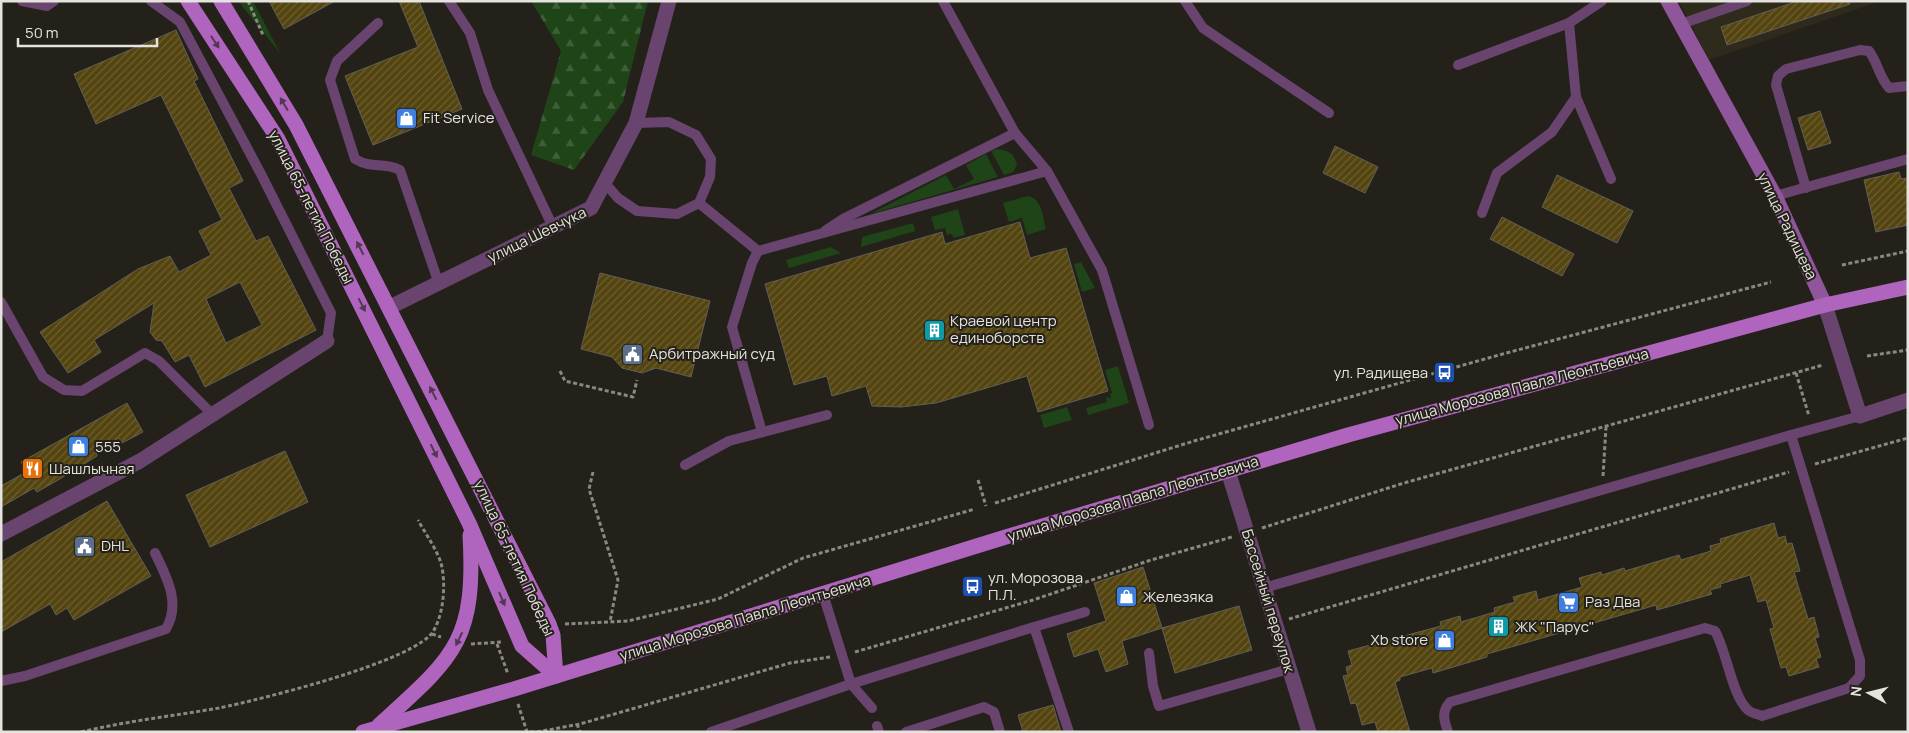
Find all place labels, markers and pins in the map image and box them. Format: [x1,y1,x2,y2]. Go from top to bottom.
shop icon: Fit Service [395,106,419,130]
place label: Fit Service [423,107,495,128]
place label: Краевой центр единоборств [950,310,1057,348]
building icon: Краевой центр единоборств [922,318,946,342]
public building icon: Арбитражный суд [621,342,645,366]
place label: Арбитражный суд [649,343,775,364]
bus stop icon: ул. Радищева [1432,361,1456,385]
place label: ул. Радищева [1333,362,1428,383]
shop icon: 555 [67,435,91,459]
place label: 555 [95,436,121,457]
restaurant icon: Шашлычная [21,457,45,481]
place label: Шашлычная [49,458,135,479]
public building icon: DHL [73,534,97,558]
place label: DHL [101,535,129,556]
place label: ул. Морозова П.Л. [988,567,1083,605]
bus stop icon: ул. Морозова П.Л. [960,575,984,599]
shop icon: Железяка [1115,585,1139,609]
place label: Железяка [1143,586,1213,607]
supermarket icon: Раз Два [1557,590,1581,614]
place label: Раз Два [1585,591,1640,612]
building icon: ЖК "Парус" [1487,615,1511,639]
place label: ЖК "Парус" [1515,616,1595,637]
shop icon: Xb store [1432,628,1456,652]
place label: Xb store [1371,629,1428,650]

